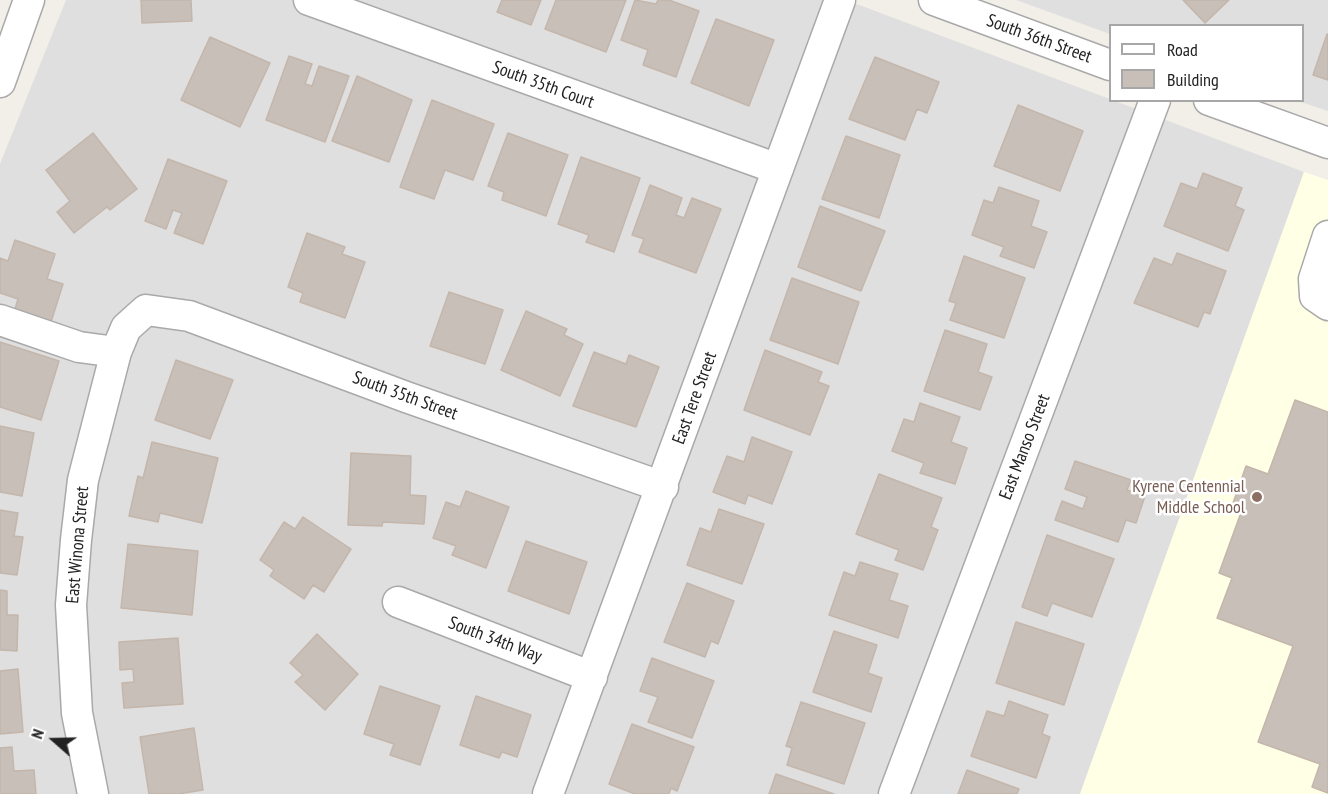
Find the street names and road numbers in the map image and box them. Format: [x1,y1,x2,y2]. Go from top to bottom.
street label: South 36th Street [984,10,1094,68]
street label: South 35th Court [489,57,597,113]
street label: East Tere Street [668,349,722,447]
street label: South 35th Street [350,367,460,425]
street label: East Manso Street [995,391,1055,503]
street label: East Winona Street [62,485,94,605]
street label: South 34th Way [445,612,545,668]

